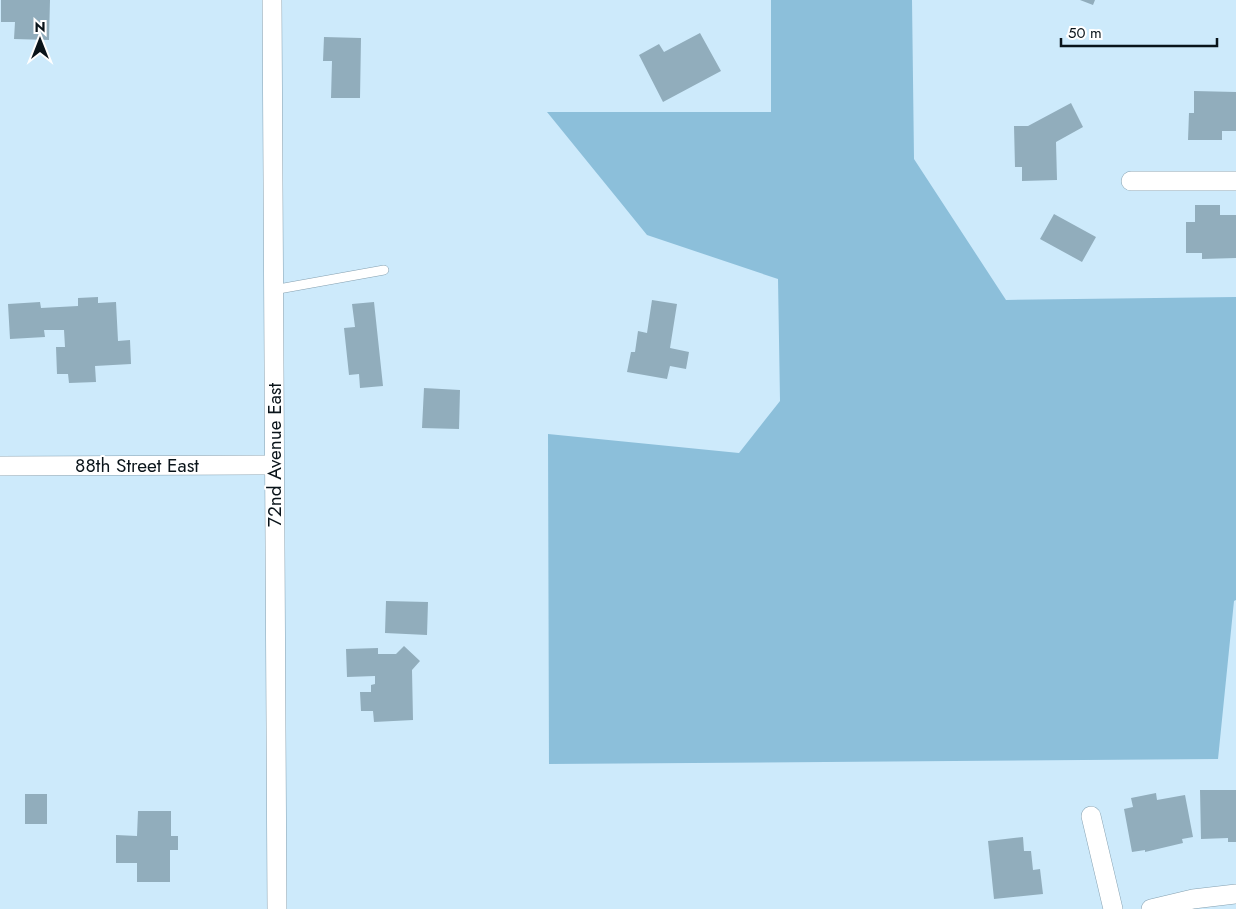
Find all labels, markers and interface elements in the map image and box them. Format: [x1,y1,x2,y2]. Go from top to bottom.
north arrow [15,15,65,65]
scale bar [1061,15,1217,47]
text: N [34,17,46,37]
text: 50 m [1068,22,1102,44]
street label: 72nd Avenue East [261,383,288,527]
street label: 88th Street East [75,452,199,479]

